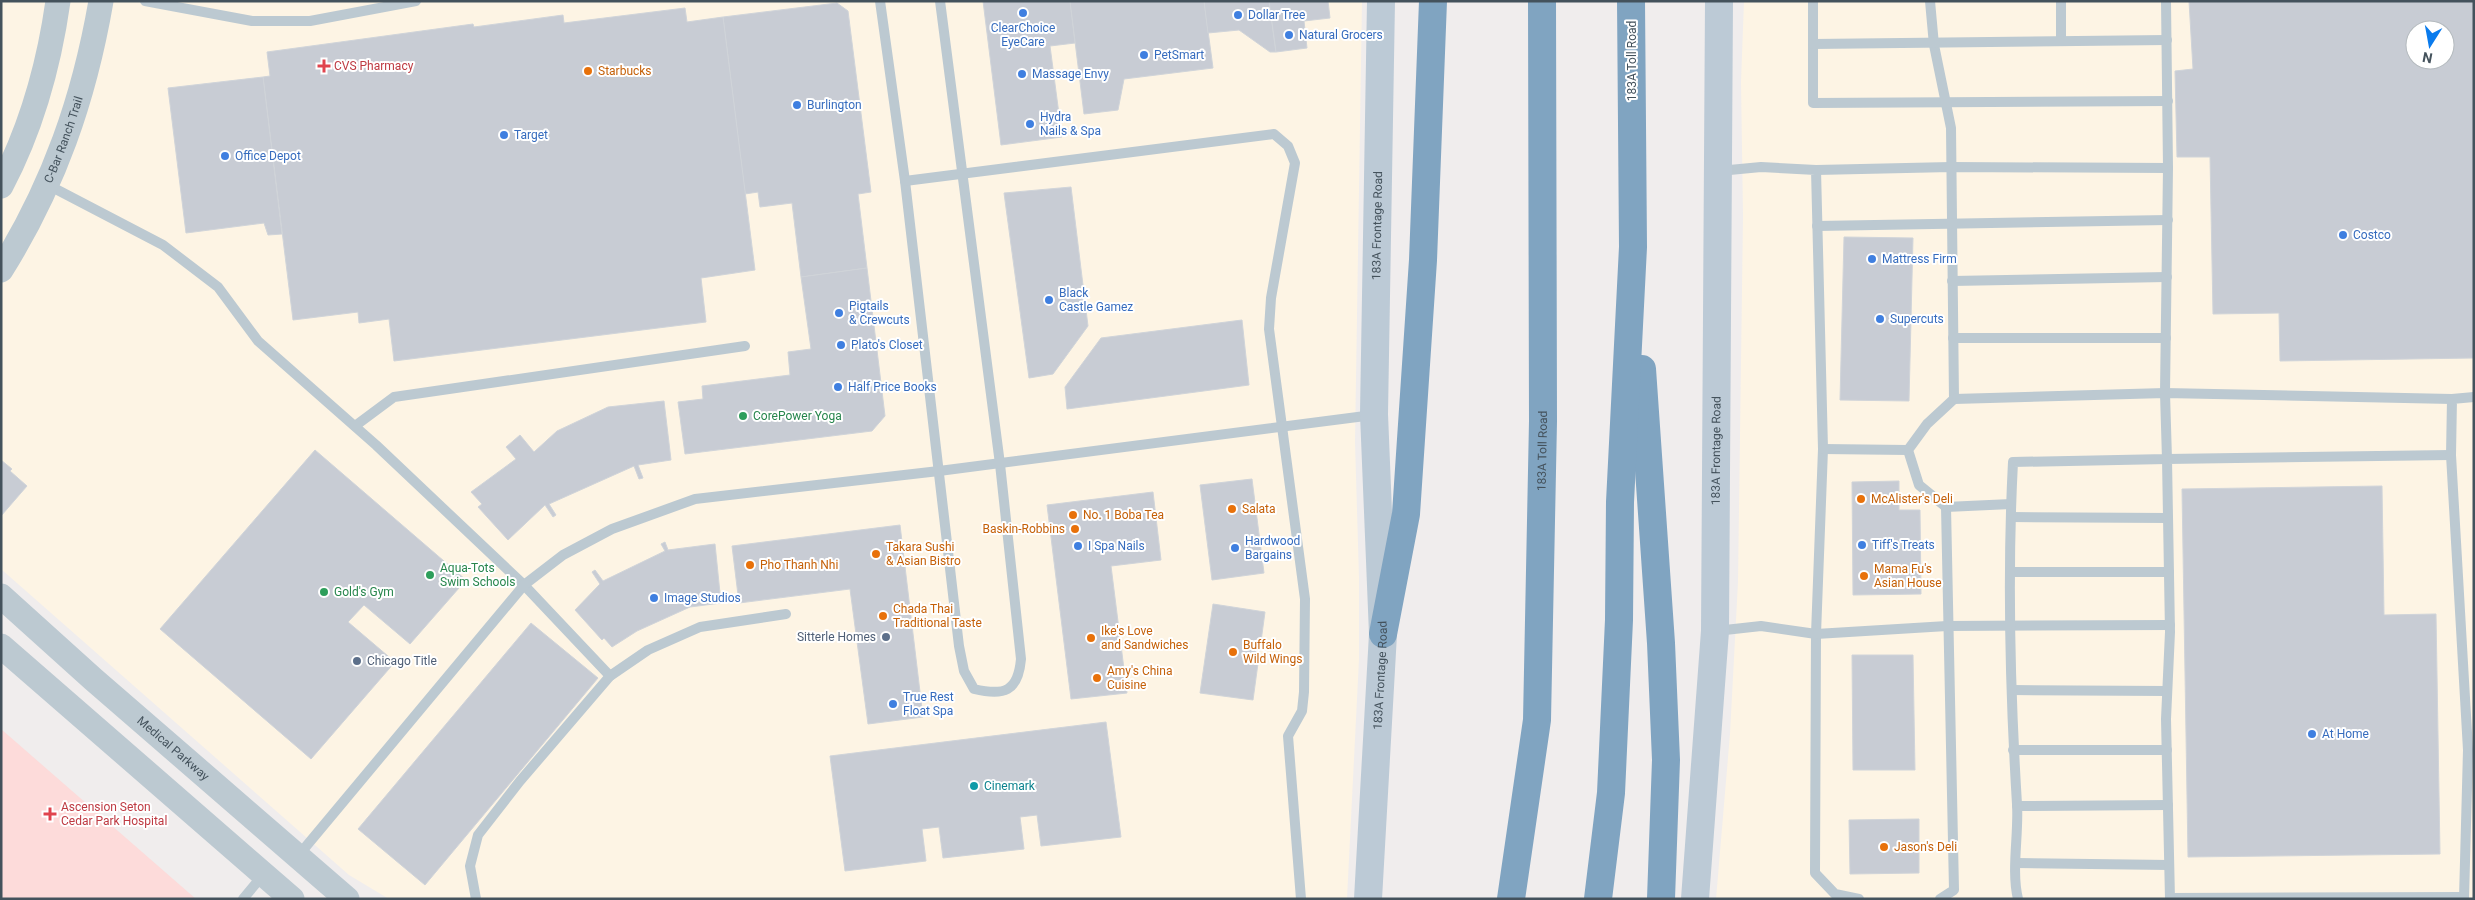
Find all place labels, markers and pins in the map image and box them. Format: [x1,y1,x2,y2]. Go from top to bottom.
marker: ClearChoice EyeCare [1017,7,1029,19]
place label: Dollar Tree [1248,8,1305,22]
marker: Dollar Tree [1232,9,1244,21]
place label: ClearChoice EyeCare [991,21,1055,49]
place label: Natural Grocers [1299,28,1383,42]
marker: Natural Grocers [1283,29,1295,41]
place label: PetSmart [1154,48,1204,62]
marker: PetSmart [1138,49,1150,61]
place label: CVS Pharmacy [334,59,414,73]
marker: CVS Pharmacy [318,60,330,72]
place label: Starbucks [598,64,652,78]
marker: Starbucks [582,65,594,77]
place label: Massage Envy [1032,67,1109,81]
marker: Massage Envy [1016,68,1028,80]
place label: Burlington [807,98,862,112]
marker: Burlington [791,99,803,111]
place label: Hydra Nails & Spa [1040,110,1101,138]
marker: Hydra Nails & Spa [1024,118,1036,130]
place label: Target [514,128,548,142]
marker: Target [498,129,510,141]
place label: Office Depot [235,149,301,163]
marker: Office Depot [219,150,231,162]
place label: Costco [2353,228,2391,242]
marker: Costco [2337,229,2349,241]
place label: Mattress Firm [1882,252,1957,266]
marker: Mattress Firm [1866,253,1878,265]
place label: Black Castle Gamez [1059,286,1133,314]
marker: Black Castle Gamez [1043,294,1055,306]
place label: Pigtails & Crewcuts [849,299,910,327]
marker: Pigtails & Crewcuts [833,307,845,319]
place label: Supercuts [1890,312,1944,326]
marker: Supercuts [1874,313,1886,325]
place label: Plato's Closet [851,338,923,352]
marker: Plato's Closet [835,339,847,351]
place label: Half Price Books [848,380,937,394]
marker: Half Price Books [832,381,844,393]
place label: CorePower Yoga [753,409,842,423]
marker: CorePower Yoga [737,410,749,422]
place label: McAlister's Deli [1871,492,1953,506]
marker: McAlister's Deli [1855,493,1867,505]
place label: Salata [1242,502,1276,516]
marker: Salata [1226,503,1238,515]
place label: No. 1 Boba Tea [1083,508,1164,522]
marker: No. 1 Boba Tea [1067,509,1079,521]
place label: Baskin-Robbins [982,522,1065,536]
marker: Baskin-Robbins [1069,523,1081,535]
place label: Hardwood Bargains [1245,534,1300,562]
place label: Tiff's Treats [1872,538,1935,552]
place label: I Spa Nails [1088,539,1145,553]
marker: Tiff's Treats [1856,539,1868,551]
place label: Takara Sushi & Asian Bistro [886,540,961,568]
marker: I Spa Nails [1072,540,1084,552]
marker: Hardwood Bargains [1229,542,1241,554]
marker: Takara Sushi & Asian Bistro [870,548,882,560]
place label: Pho Thanh Nhi [760,558,838,572]
marker: Pho Thanh Nhi [744,559,756,571]
place label: Aqua-Tots Swim Schools [440,561,515,589]
place label: Mama Fu's Asian House [1874,562,1942,590]
marker: Aqua-Tots Swim Schools [424,569,436,581]
marker: Mama Fu's Asian House [1858,570,1870,582]
place label: Gold's Gym [334,585,394,599]
marker: Gold's Gym [318,586,330,598]
place label: Image Studios [664,591,741,605]
marker: Image Studios [648,592,660,604]
place label: Chada Thai Traditional Taste [893,602,982,630]
marker: Chada Thai Traditional Taste [877,610,889,622]
place label: Ike's Love and Sandwiches [1101,624,1188,652]
place label: Sitterle Homes [797,630,876,644]
marker: Sitterle Homes [880,631,892,643]
marker: Ike's Love and Sandwiches [1085,632,1097,644]
place label: Buffalo Wild Wings [1243,638,1302,666]
marker: Buffalo Wild Wings [1227,646,1239,658]
place label: Chicago Title [367,654,437,668]
marker: Chicago Title [351,655,363,667]
place label: Amy's China Cuisine [1107,664,1172,692]
marker: Amy's China Cuisine [1091,672,1103,684]
place label: True Rest Float Spa [903,690,954,718]
marker: True Rest Float Spa [887,698,899,710]
place label: At Home [2322,727,2369,741]
marker: At Home [2306,728,2318,740]
place label: Cinemark [984,779,1036,793]
marker: Cinemark [968,780,980,792]
place label: Ascension Seton Cedar Park Hospital [61,800,167,828]
marker: Ascension Seton Cedar Park Hospital [43,807,57,821]
place label: Jason's Deli [1894,840,1957,854]
marker: Jason's Deli [1878,841,1890,853]

